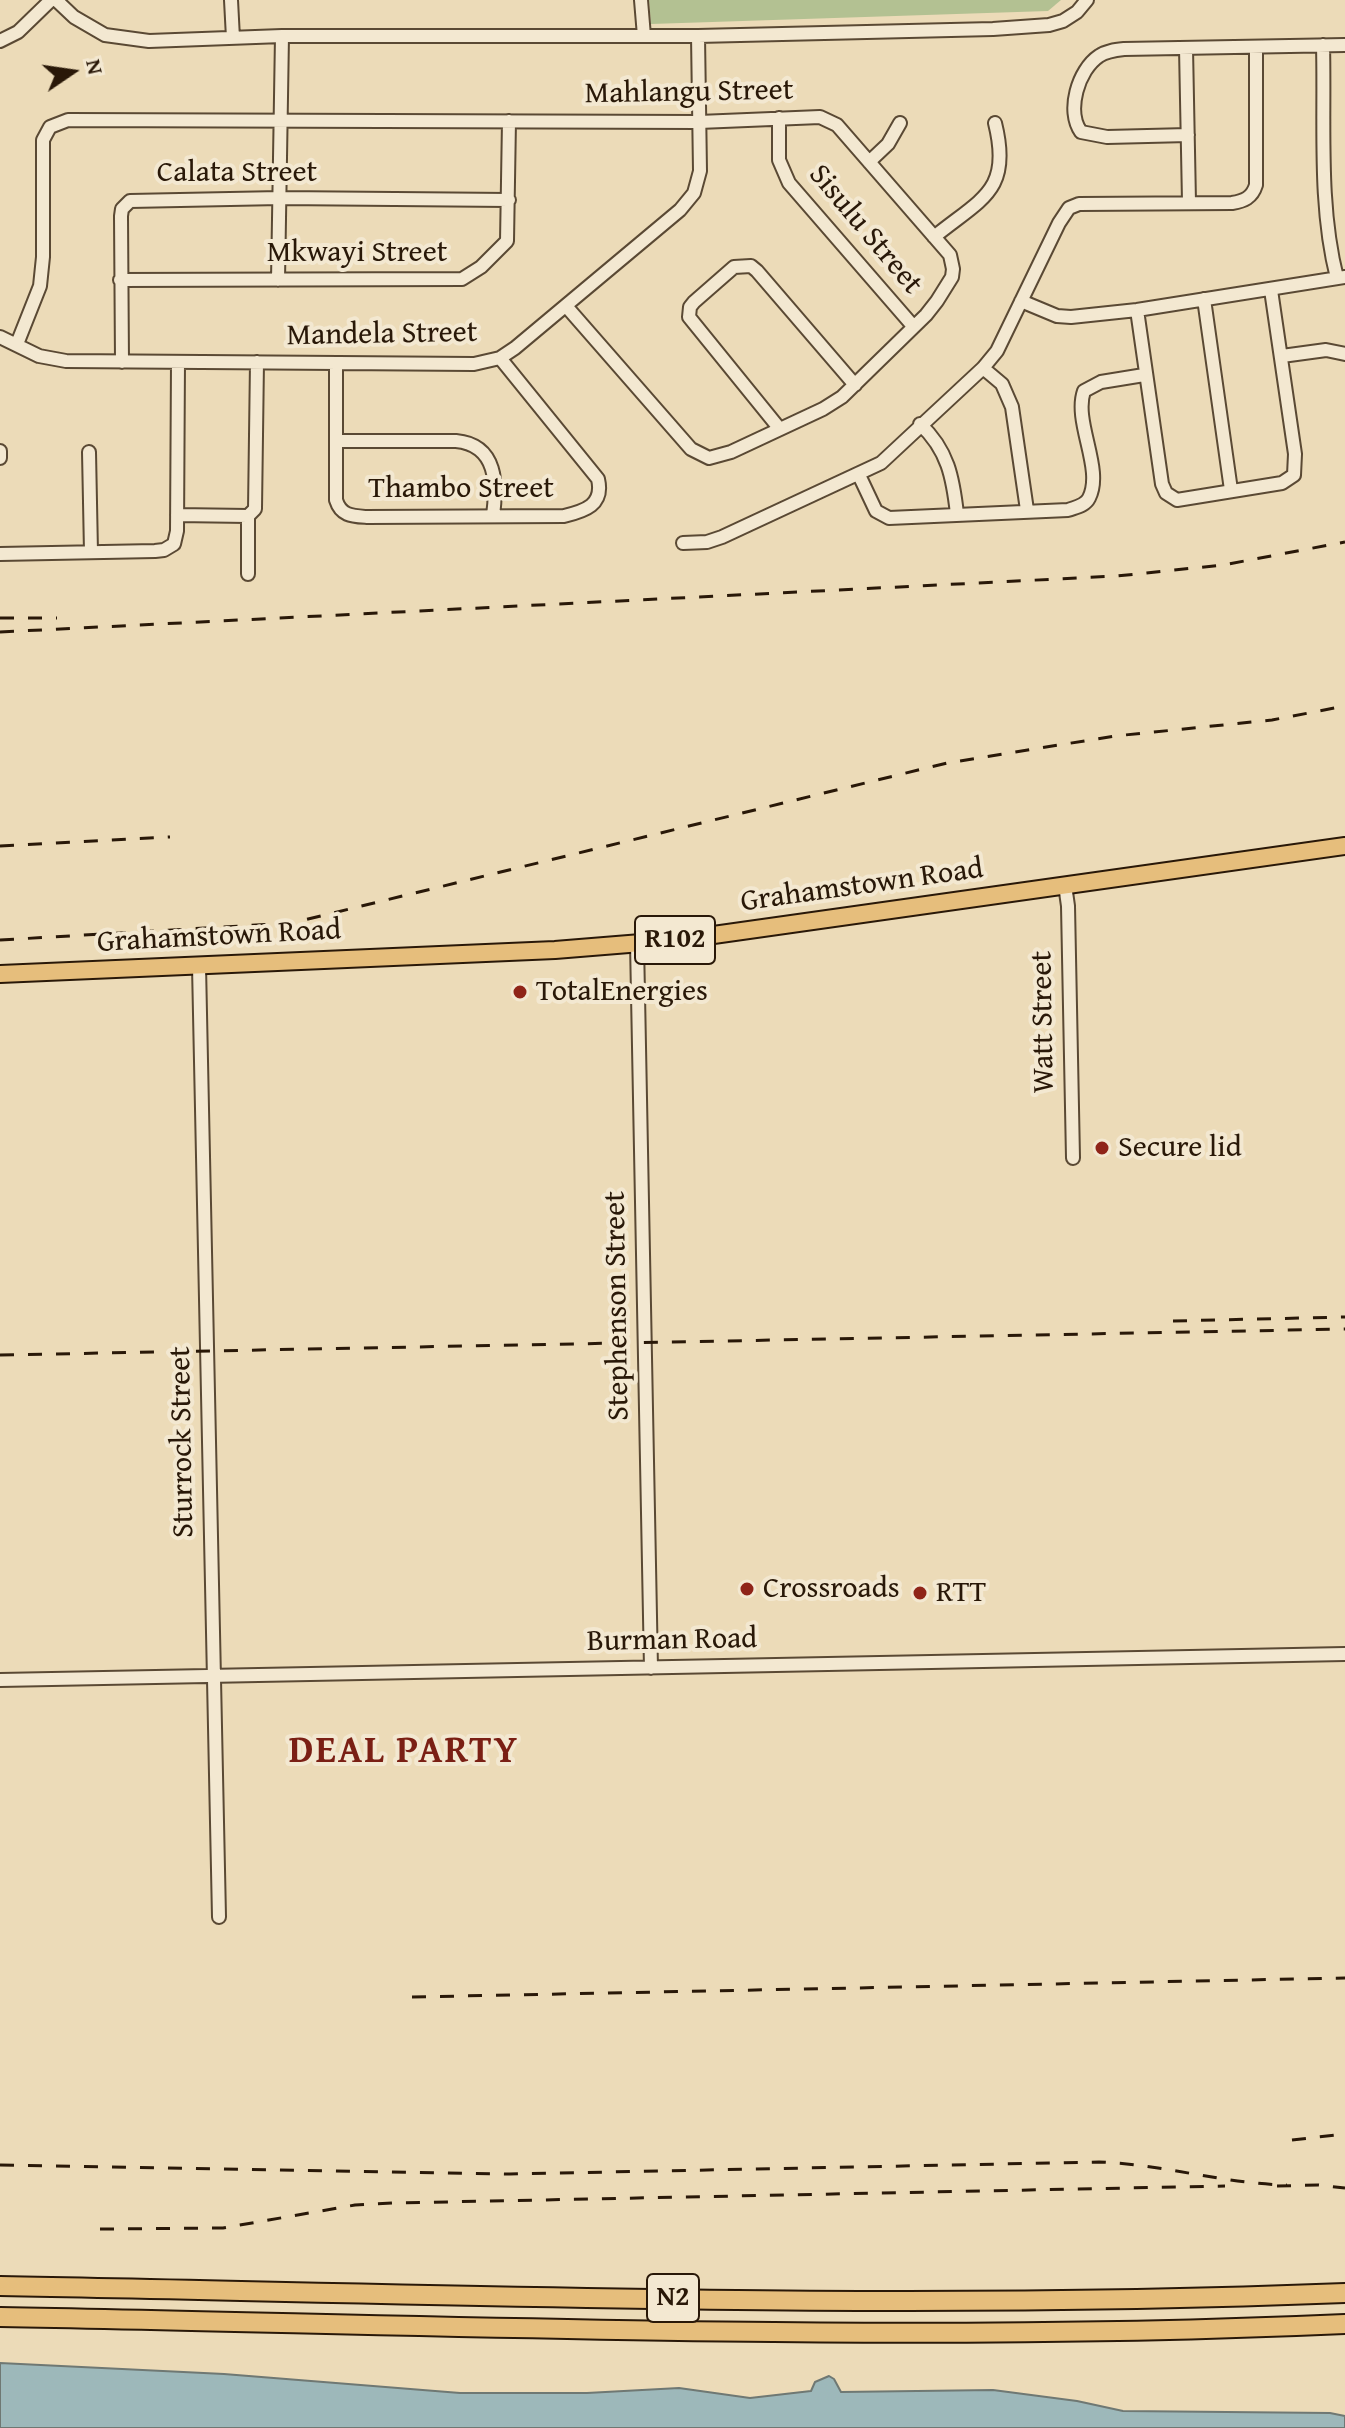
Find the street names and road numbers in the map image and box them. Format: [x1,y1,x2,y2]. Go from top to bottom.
street label: Mahlangu Street [584,73,794,113]
street label: Calata Street [157,155,317,191]
street label: Sisulu Street [800,158,930,302]
street label: Mkwayi Street [267,235,447,271]
street label: Mandela Street [286,315,478,355]
street label: Thambo Street [368,471,554,507]
street label: Grahamstown Road [739,851,985,921]
street label: Grahamstown Road [96,913,342,961]
road number: R102 [635,916,715,964]
street label: Watt Street [1025,951,1063,1093]
street label: Stephenson Street [598,1191,638,1421]
street label: Sturrock Street [163,1346,203,1538]
street label: Burman Road [586,1622,758,1660]
road number: N2 [647,2274,699,2322]

